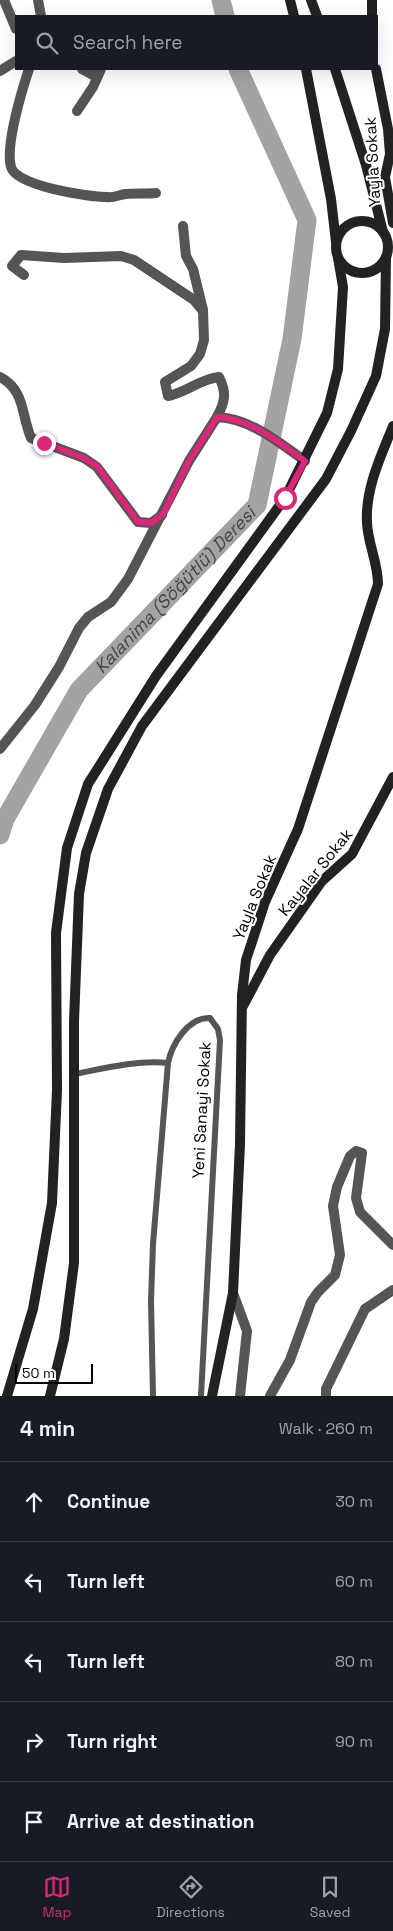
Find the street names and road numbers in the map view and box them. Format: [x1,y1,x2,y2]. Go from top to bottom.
street label: Yayla Sokak [360,116,385,208]
street label: Kayalar Sokak [274,824,357,920]
street label: Yayla Sokak [228,851,281,943]
street label: Yeni Sanayi Sokak [187,1041,216,1179]

